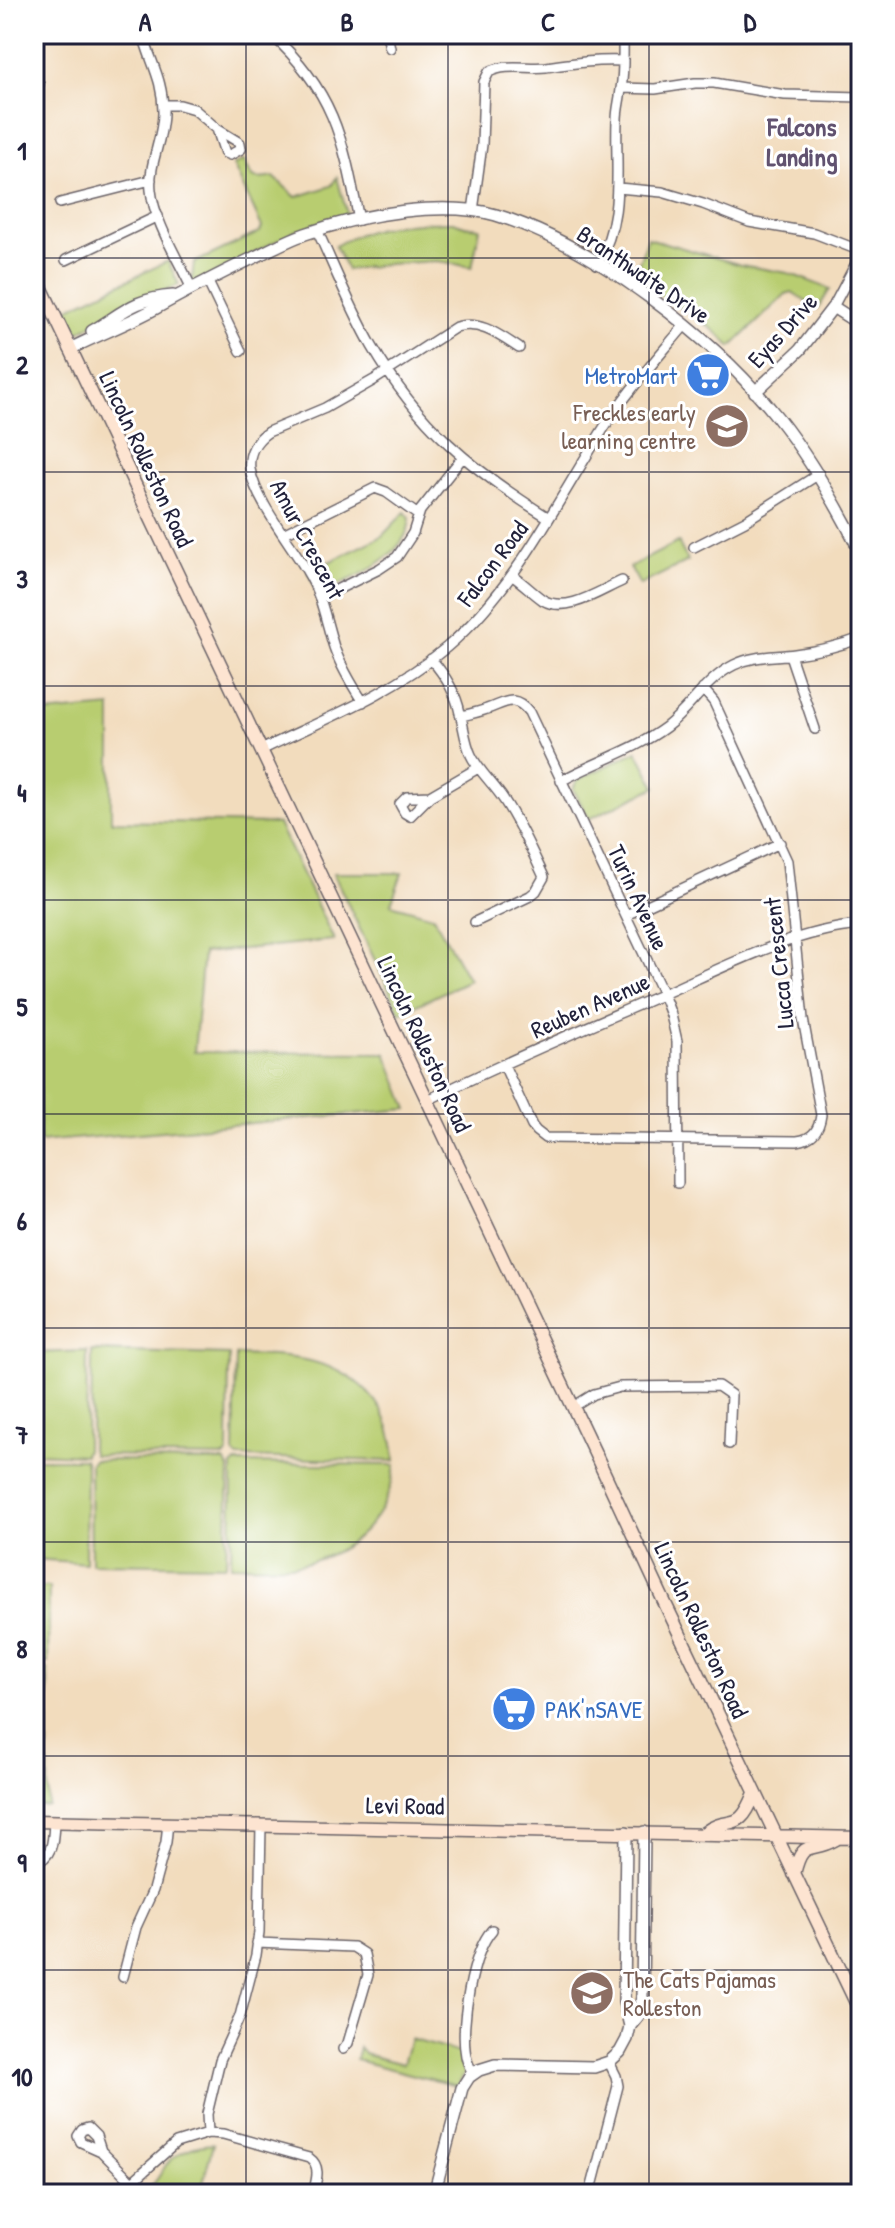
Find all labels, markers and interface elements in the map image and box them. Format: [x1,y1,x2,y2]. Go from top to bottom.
text: A [139,4,152,39]
text: B [340,4,354,39]
text: C [541,4,555,39]
text: D [744,4,757,39]
district label: Falcons Landing [766,109,838,175]
text: 1 [17,133,27,168]
street label: Branthwaite Drive [571,218,717,331]
street label: Eyas Drive [740,285,824,374]
text: 2 [16,347,29,382]
supermarket icon: MetroMart [684,351,732,399]
place label: MetroMart [585,359,678,391]
street label: Lincoln Rolleston Road [92,366,202,552]
place label: Freckles early learning centre [561,396,696,456]
school or university icon: Freckles early learning centre [703,402,751,450]
street label: Amur Crescent [263,473,353,605]
street label: Falcon Road [449,514,535,613]
text: 3 [16,561,28,596]
text: 4 [17,775,27,810]
street label: Turin Avenue [601,839,677,955]
street label: Lucca Crescent [755,895,801,1030]
street label: Lincoln Rolleston Road [370,951,480,1137]
street label: Reuben Avenue [526,964,655,1045]
text: 5 [17,989,28,1024]
text: 6 [17,1203,28,1238]
text: 7 [15,1417,29,1452]
street label: Lincoln Rolleston Road [647,1537,757,1723]
text: 8 [16,1631,28,1666]
supermarket icon: PAK'nSAVE [490,1685,538,1733]
place label: PAK'nSAVE [545,1693,643,1725]
street label: Levi Road [366,1788,444,1822]
text: 9 [17,1845,27,1880]
place label: The Cats Pajamas Rolleston [623,1963,776,2023]
school or university icon: The Cats Pajamas Rolleston [568,1969,616,2017]
text: 10 [11,2059,33,2094]

